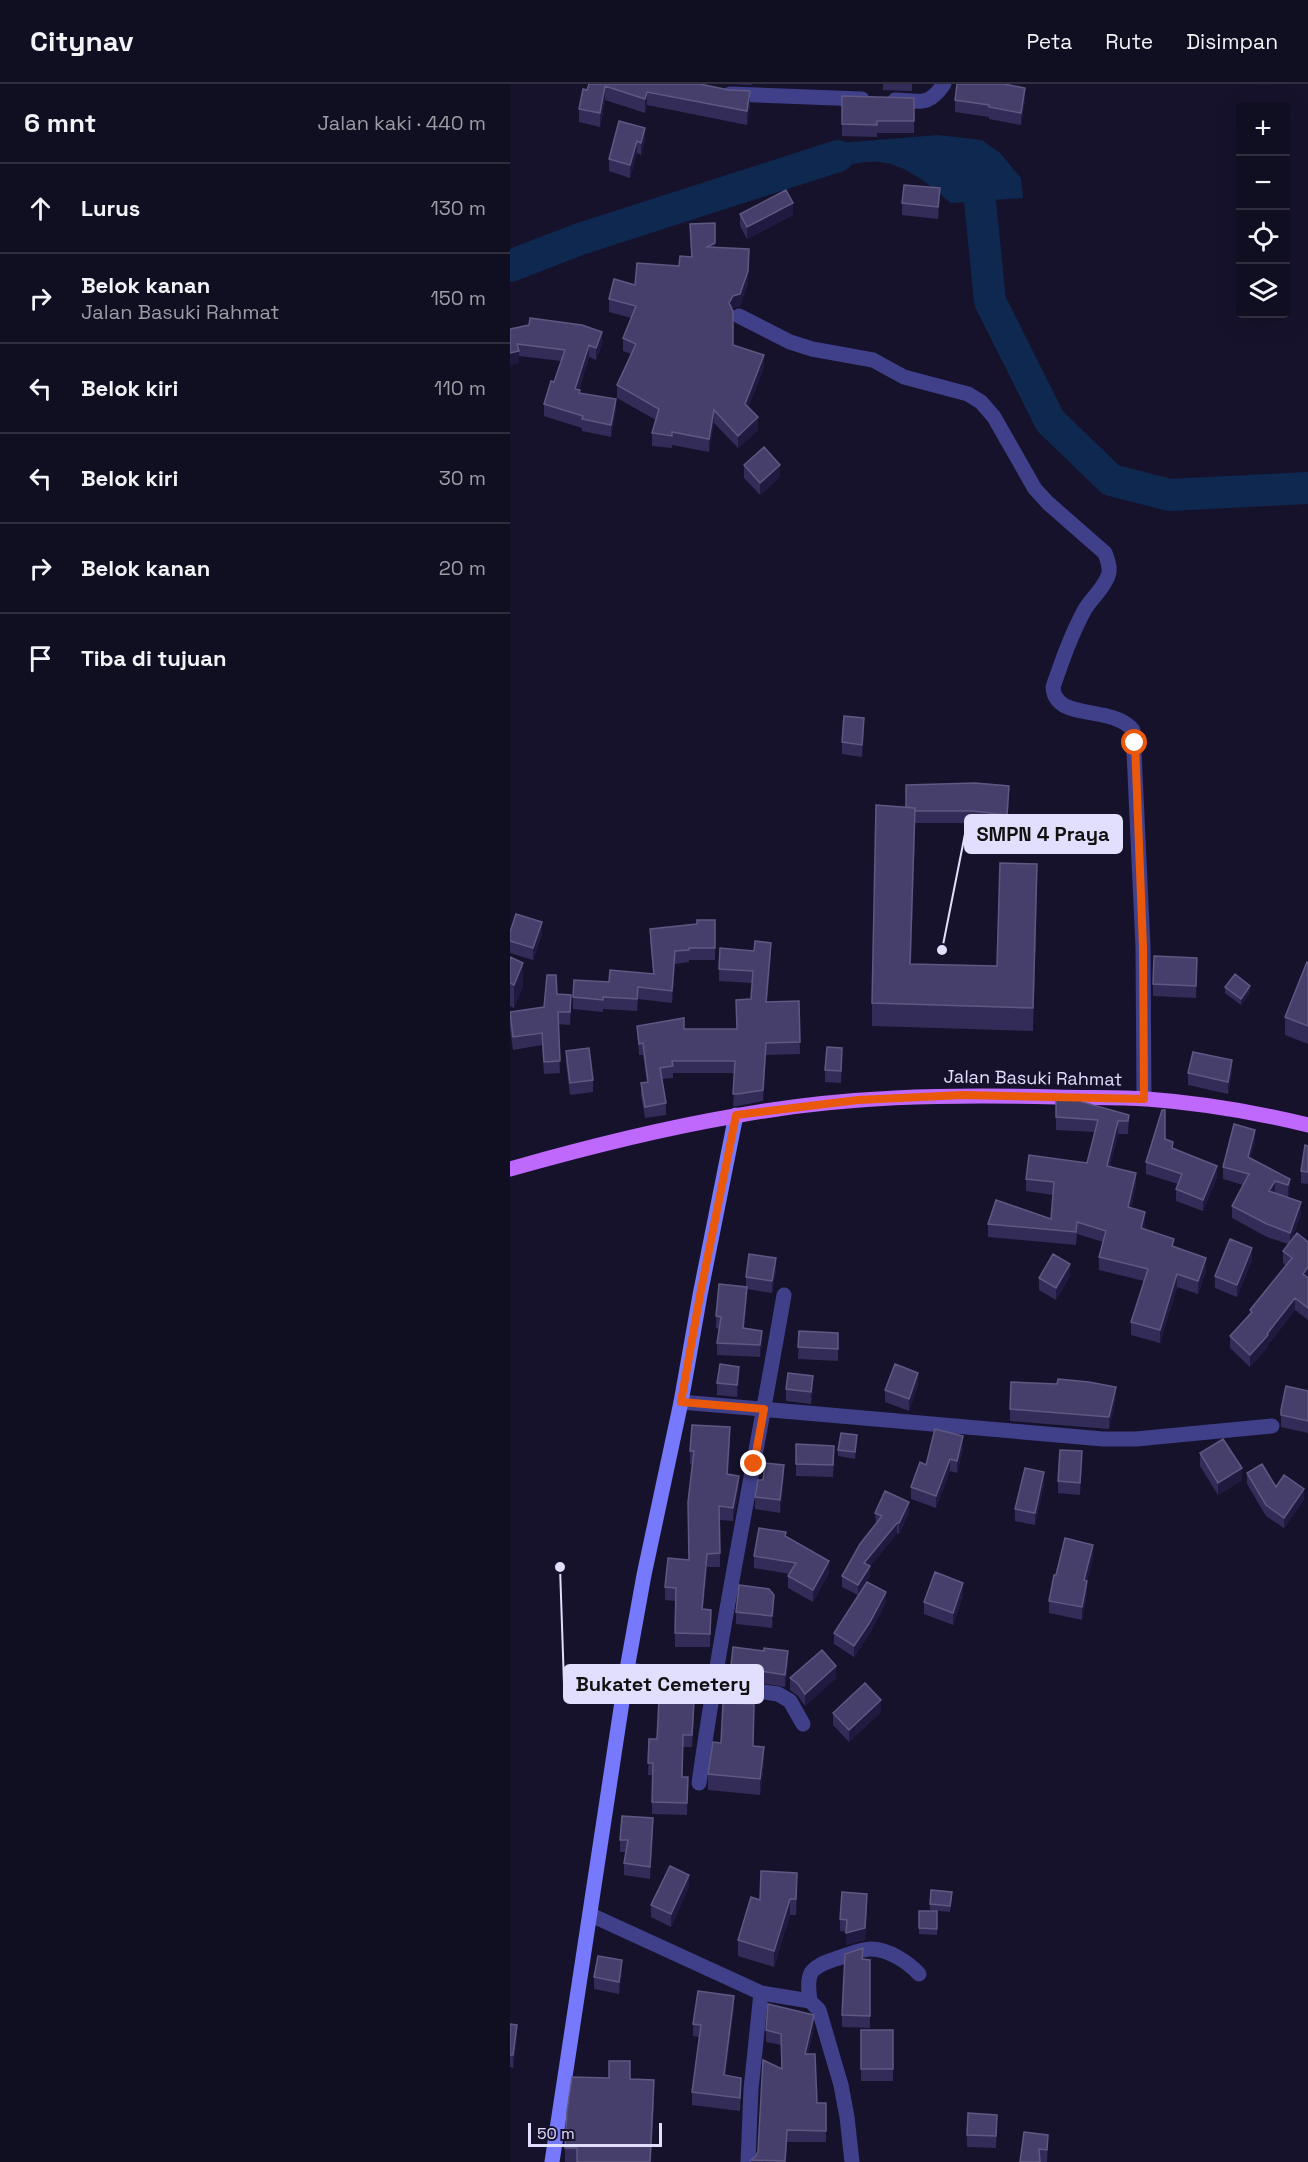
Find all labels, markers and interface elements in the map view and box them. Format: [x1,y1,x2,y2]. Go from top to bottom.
text: Citynav [30,23,134,59]
text: Peta [1026,28,1072,55]
text: Rute [1105,28,1153,55]
text: Disimpan [1186,28,1278,55]
map controls [1236,102,1290,318]
button: + [1236,102,1290,156]
text: 6 mnt [24,106,96,140]
text: Jalan kaki · 440 m [317,110,486,136]
button: − [1236,156,1290,210]
icon: ahead [24,192,57,225]
text: Lurus [81,194,140,222]
text: 130 m [430,195,486,221]
button: locate [1236,210,1290,264]
button: layers [1236,264,1290,318]
text: Belok kanan [81,271,210,299]
icon: right [24,282,57,315]
text: 150 m [431,285,486,311]
text: Jalan Basuki Rahmat [81,299,280,325]
icon: left [24,372,57,405]
text: Belok kiri [81,374,178,402]
text: 110 m [434,375,486,401]
icon: left [24,462,57,495]
text: Belok kiri [81,464,178,492]
text: 30 m [439,465,486,491]
icon: right [24,552,57,585]
text: Belok kanan [81,554,210,582]
text: 20 m [439,555,486,581]
icon: arrive [24,642,57,675]
text: Tiba di tujuan [81,644,227,672]
route start [1121,729,1147,755]
callout: SMPN 4 Praya [965,815,1122,853]
text: SMPN 4 Praya [976,821,1110,847]
street label: Jalan Basuki Rahmat [943,1064,1123,1091]
route end [740,1450,766,1476]
callout: Bukatet Cemetery [564,1665,763,1703]
text: Bukatet Cemetery [576,1671,750,1697]
scale bar [528,2120,662,2148]
text: 50 m [537,2123,575,2144]

